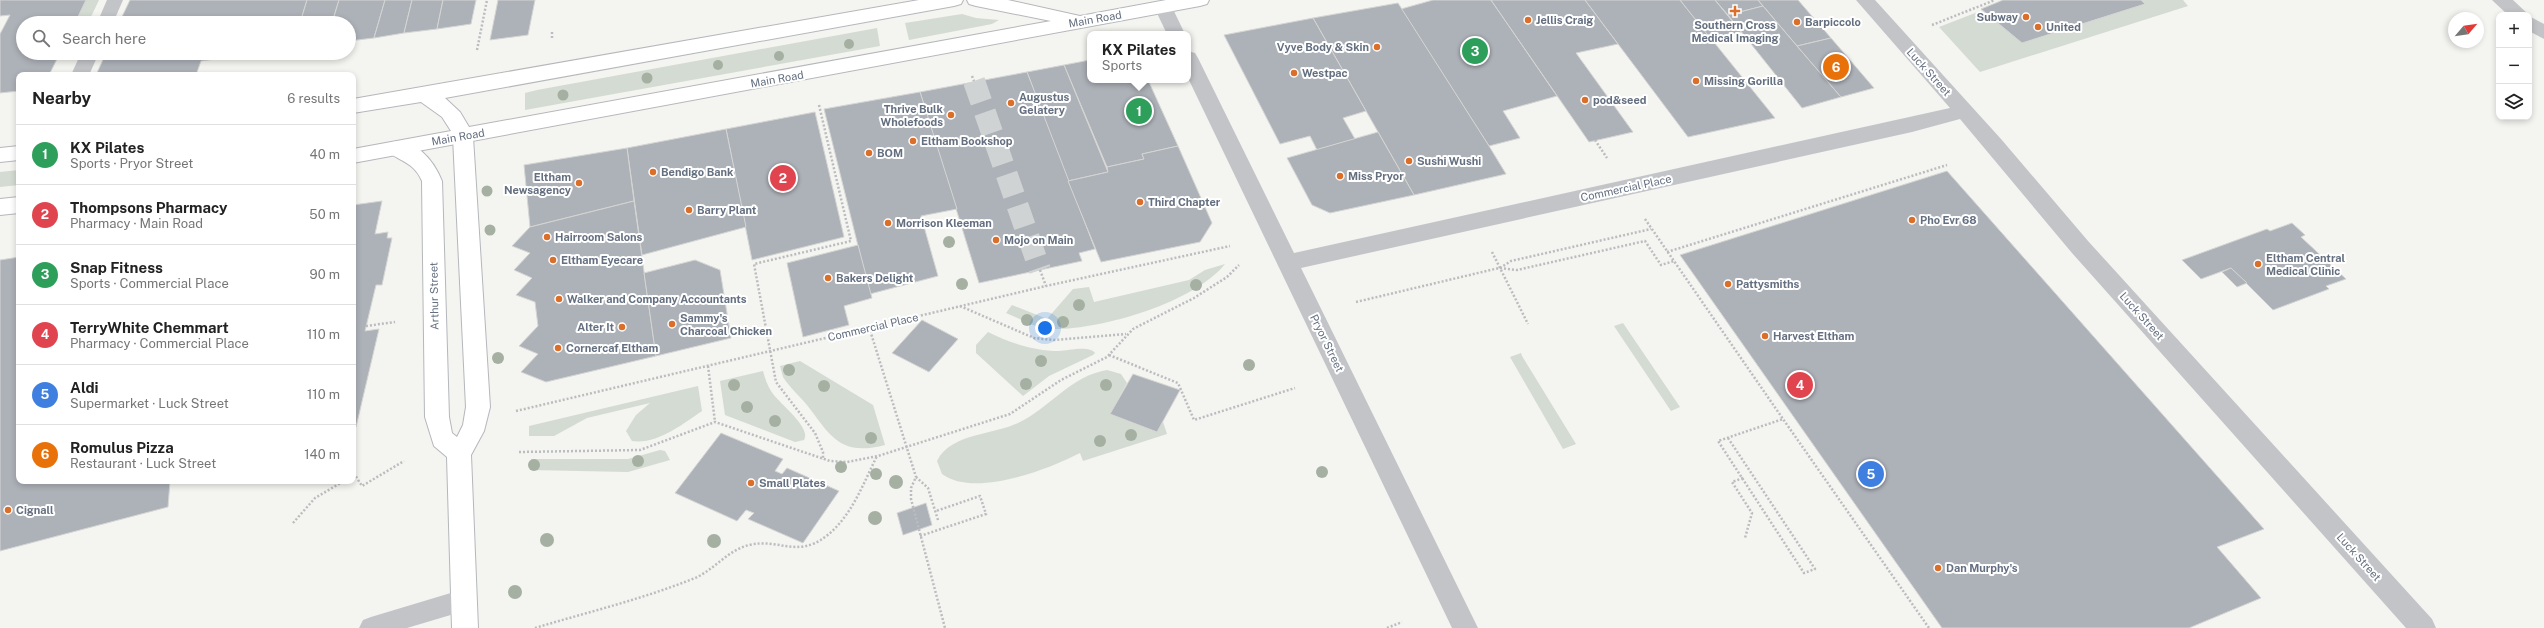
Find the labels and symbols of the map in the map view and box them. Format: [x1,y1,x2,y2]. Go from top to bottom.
marker: Southern Cross Medical Imaging [1729,5,1741,17]
street label: Main Road [1068,8,1122,30]
place label: Subway [1977,11,2019,23]
marker: Subway [2021,12,2031,22]
north arrow [2448,12,2484,48]
place label: Jellis Craig [1536,14,1593,26]
marker: Jellis Craig [1523,15,1533,25]
place label: Barpiccolo [1805,16,1861,28]
marker: Barpiccolo [1792,17,1802,27]
place label: Southern Cross Medical Imaging [1691,19,1779,44]
place label: United [2046,21,2081,33]
marker: United [2033,22,2043,32]
pin: 3 [1462,36,1488,66]
place label: Vyve Body & Skin [1277,41,1369,53]
marker: Vyve Body & Skin [1372,42,1382,52]
street label: Luck Street [1905,46,1953,98]
pin: 6 [1823,52,1849,82]
place label: Westpac [1302,67,1348,79]
street label: Main Road [750,68,804,90]
marker: Westpac [1289,68,1299,78]
place label: Missing Gorilla [1704,75,1783,87]
marker: Missing Gorilla [1691,76,1701,86]
place label: Augustus Gelatery [1019,91,1070,116]
place label: pod&seed [1593,94,1647,106]
marker: pod&seed [1580,95,1590,105]
pin: 1 [1126,96,1152,126]
marker: Augustus Gelatery [1006,98,1016,108]
place label: Thrive Bulk Wholefoods [881,103,944,128]
marker: Thrive Bulk Wholefoods [946,110,956,120]
street label: Main Road [431,126,485,148]
place label: Eltham Bookshop [921,135,1013,147]
marker: Eltham Bookshop [908,136,918,146]
place label: BOM [877,147,903,159]
marker: BOM [864,148,874,158]
place label: Sushi Wushi [1417,155,1481,167]
marker: Sushi Wushi [1404,156,1414,166]
pin: 2 [770,163,796,193]
place label: Bendigo Bank [661,166,734,178]
marker: Bendigo Bank [648,167,658,177]
place label: Miss Pryor [1348,170,1404,182]
place label: Eltham Newsagency [504,171,572,196]
marker: Miss Pryor [1335,171,1345,181]
street label: Commercial Place [1580,173,1672,203]
marker: Eltham Newsagency [574,178,584,188]
place label: Third Chapter [1148,196,1221,208]
marker: Third Chapter [1135,197,1145,207]
place label: Barry Plant [697,204,757,216]
marker: Barry Plant [684,205,694,215]
place label: Pho Evr 68 [1920,214,1977,226]
marker: Pho Evr 68 [1907,215,1917,225]
place label: Morrison Kleeman [896,217,992,229]
marker: Morrison Kleeman [883,218,893,228]
place label: Hairroom Salons [555,231,643,243]
marker: Hairroom Salons [542,232,552,242]
place label: Mojo on Main [1004,234,1073,246]
marker: Mojo on Main [991,235,1001,245]
place label: Eltham Central Medical Clinic [2266,252,2346,277]
place label: Eltham Eyecare [561,254,643,266]
marker: Eltham Eyecare [548,255,558,265]
marker: Eltham Central Medical Clinic [2253,259,2263,269]
street label: Arthur Street [427,262,441,330]
place label: Bakers Delight [836,272,914,284]
marker: Bakers Delight [823,273,833,283]
place label: Pattysmiths [1736,278,1799,290]
marker: Pattysmiths [1723,279,1733,289]
street label: Luck Street [2118,290,2166,342]
place label: Walker and Company Accountants [567,293,747,305]
marker: Walker and Company Accountants [554,294,564,304]
street label: Commercial Place [827,311,919,343]
place label: Sammy's Charcoal Chicken [680,312,772,337]
street label: Pryor Street [1308,312,1346,374]
your location [1035,318,1055,338]
marker: Sammy's Charcoal Chicken [667,319,677,329]
place label: Alter It [577,321,614,333]
marker: Alter It [617,322,627,332]
place label: Harvest Eltham [1773,330,1854,342]
marker: Harvest Eltham [1760,331,1770,341]
place label: Cornercaf Eltham [566,342,659,354]
marker: Cornercaf Eltham [553,343,563,353]
pin: 4 [1787,370,1813,400]
pin: 5 [1858,459,1884,489]
place label: Small Plates [759,477,826,489]
marker: Small Plates [746,478,756,488]
place label: Cignall [16,504,54,516]
marker: Cignall [3,505,13,515]
street label: Luck Street [2335,531,2383,583]
place label: Dan Murphy's [1946,562,2018,574]
marker: Dan Murphy's [1933,563,1943,573]

